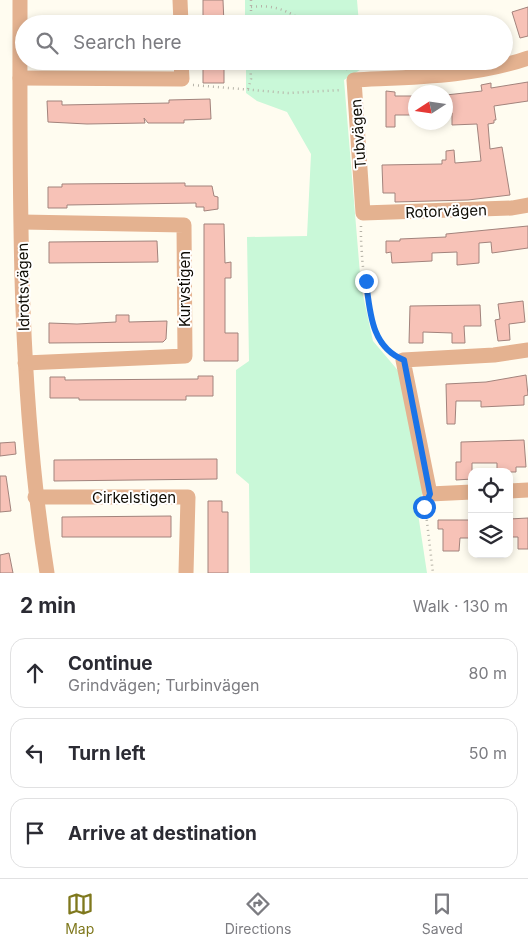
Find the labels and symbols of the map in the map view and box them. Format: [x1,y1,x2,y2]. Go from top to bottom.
north arrow [408,85,453,130]
street label: Tubvägen [346,98,370,170]
street label: Rotorvägen [405,200,487,222]
street label: Idrottsvägen [13,243,33,331]
street label: Kurvstigen [175,251,194,327]
route end [355,270,378,293]
street label: Cirkelstigen [92,488,176,507]
route start [413,496,436,519]

